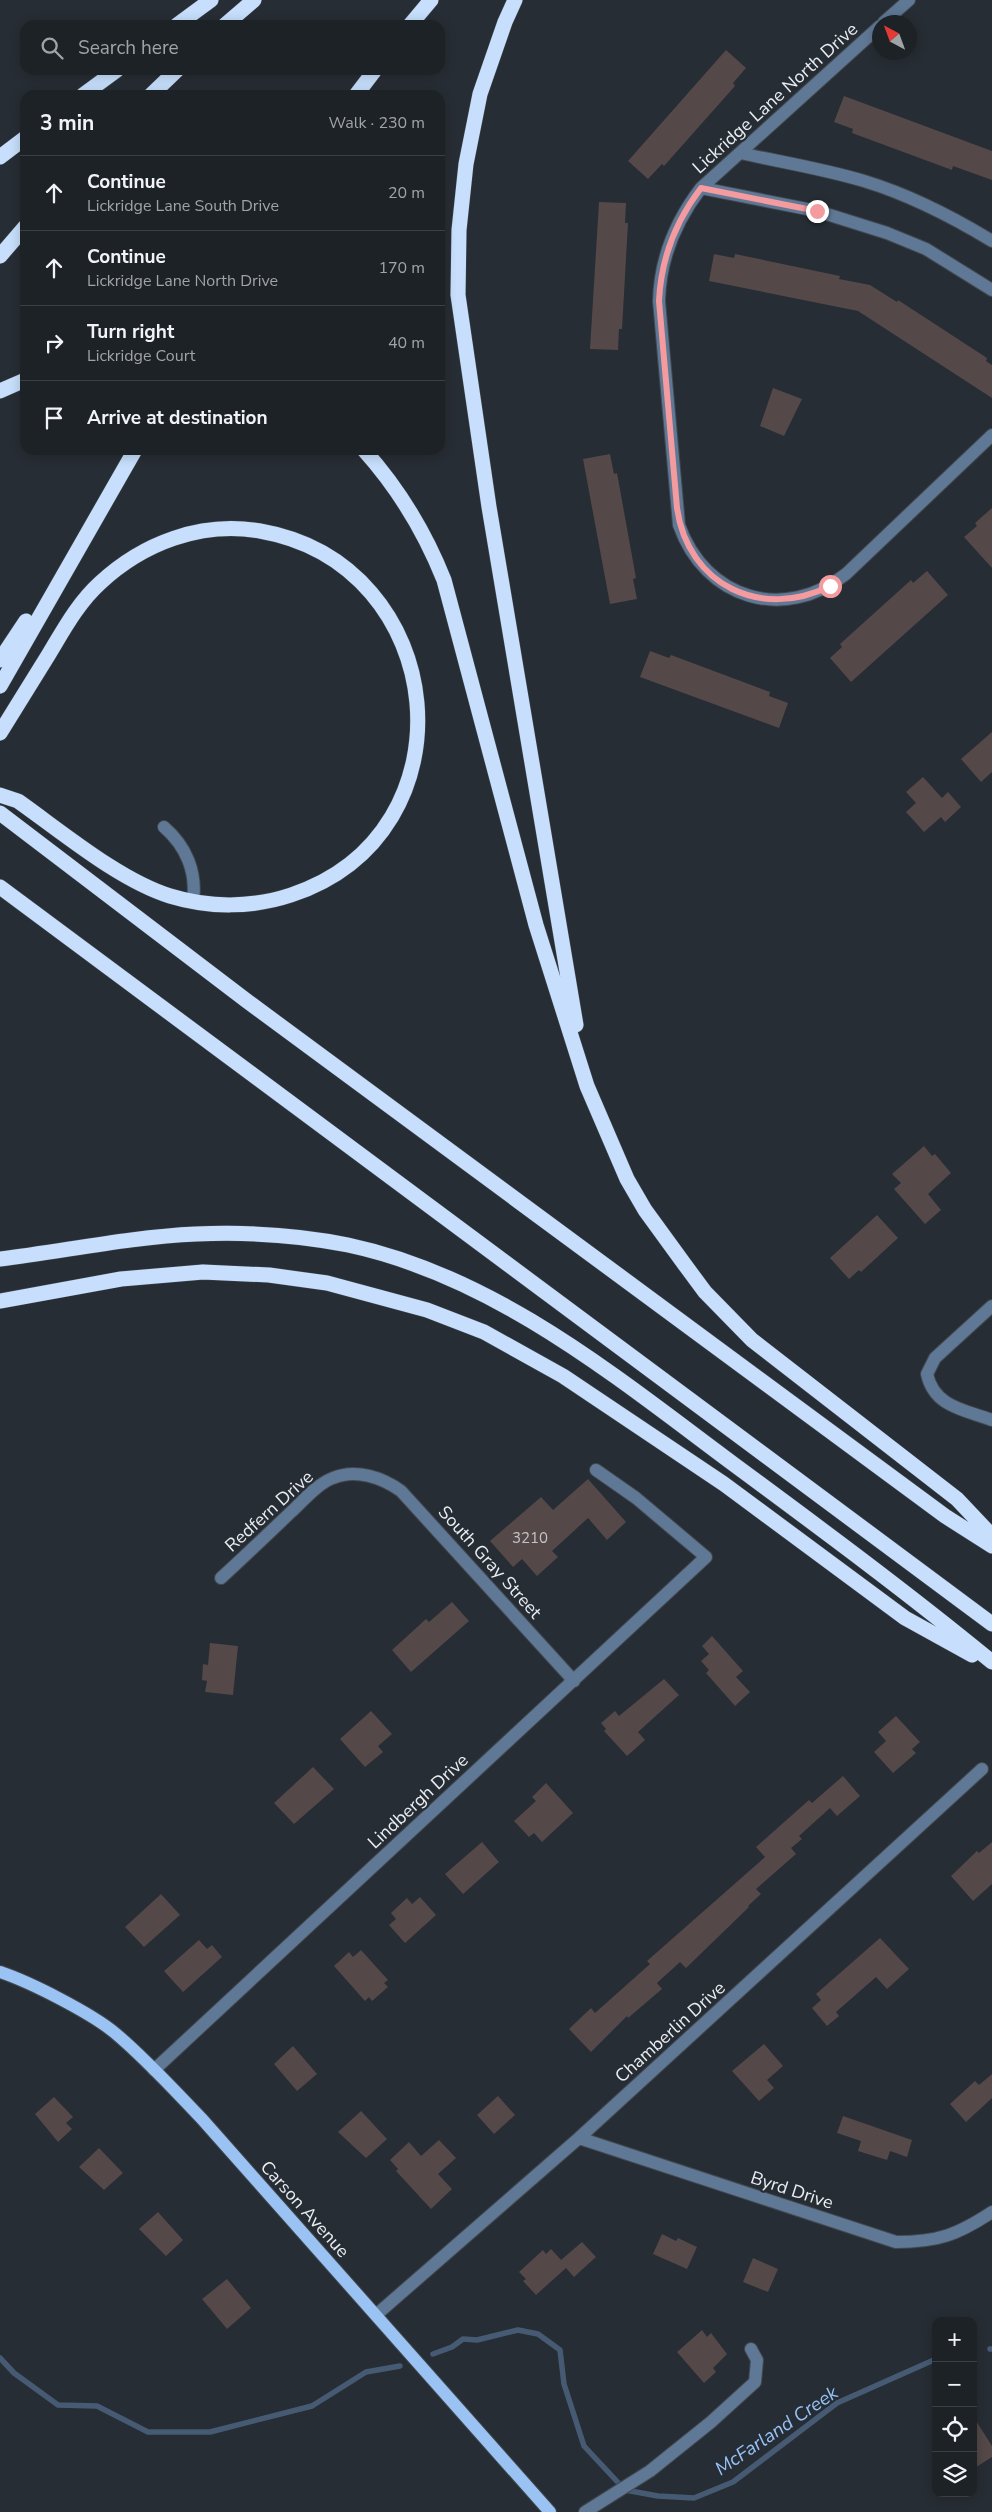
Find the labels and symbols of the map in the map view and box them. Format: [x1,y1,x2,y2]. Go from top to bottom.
north arrow [872,15,917,60]
street label: Lickridge Lane North Drive [687,17,863,179]
route end [806,200,829,223]
route start [819,575,842,598]
street label: Redfern Drive [220,1465,318,1557]
street label: South Gray Street [433,1500,548,1624]
house number: 3210 [512,1528,548,1548]
street label: Lindbergh Drive [363,1748,473,1854]
street label: Chamberlin Drive [610,1976,730,2088]
street label: Carson Avenue [255,2155,355,2263]
street label: Byrd Drive [748,2165,836,2215]
water label: McFarland Creek [710,2380,844,2482]

